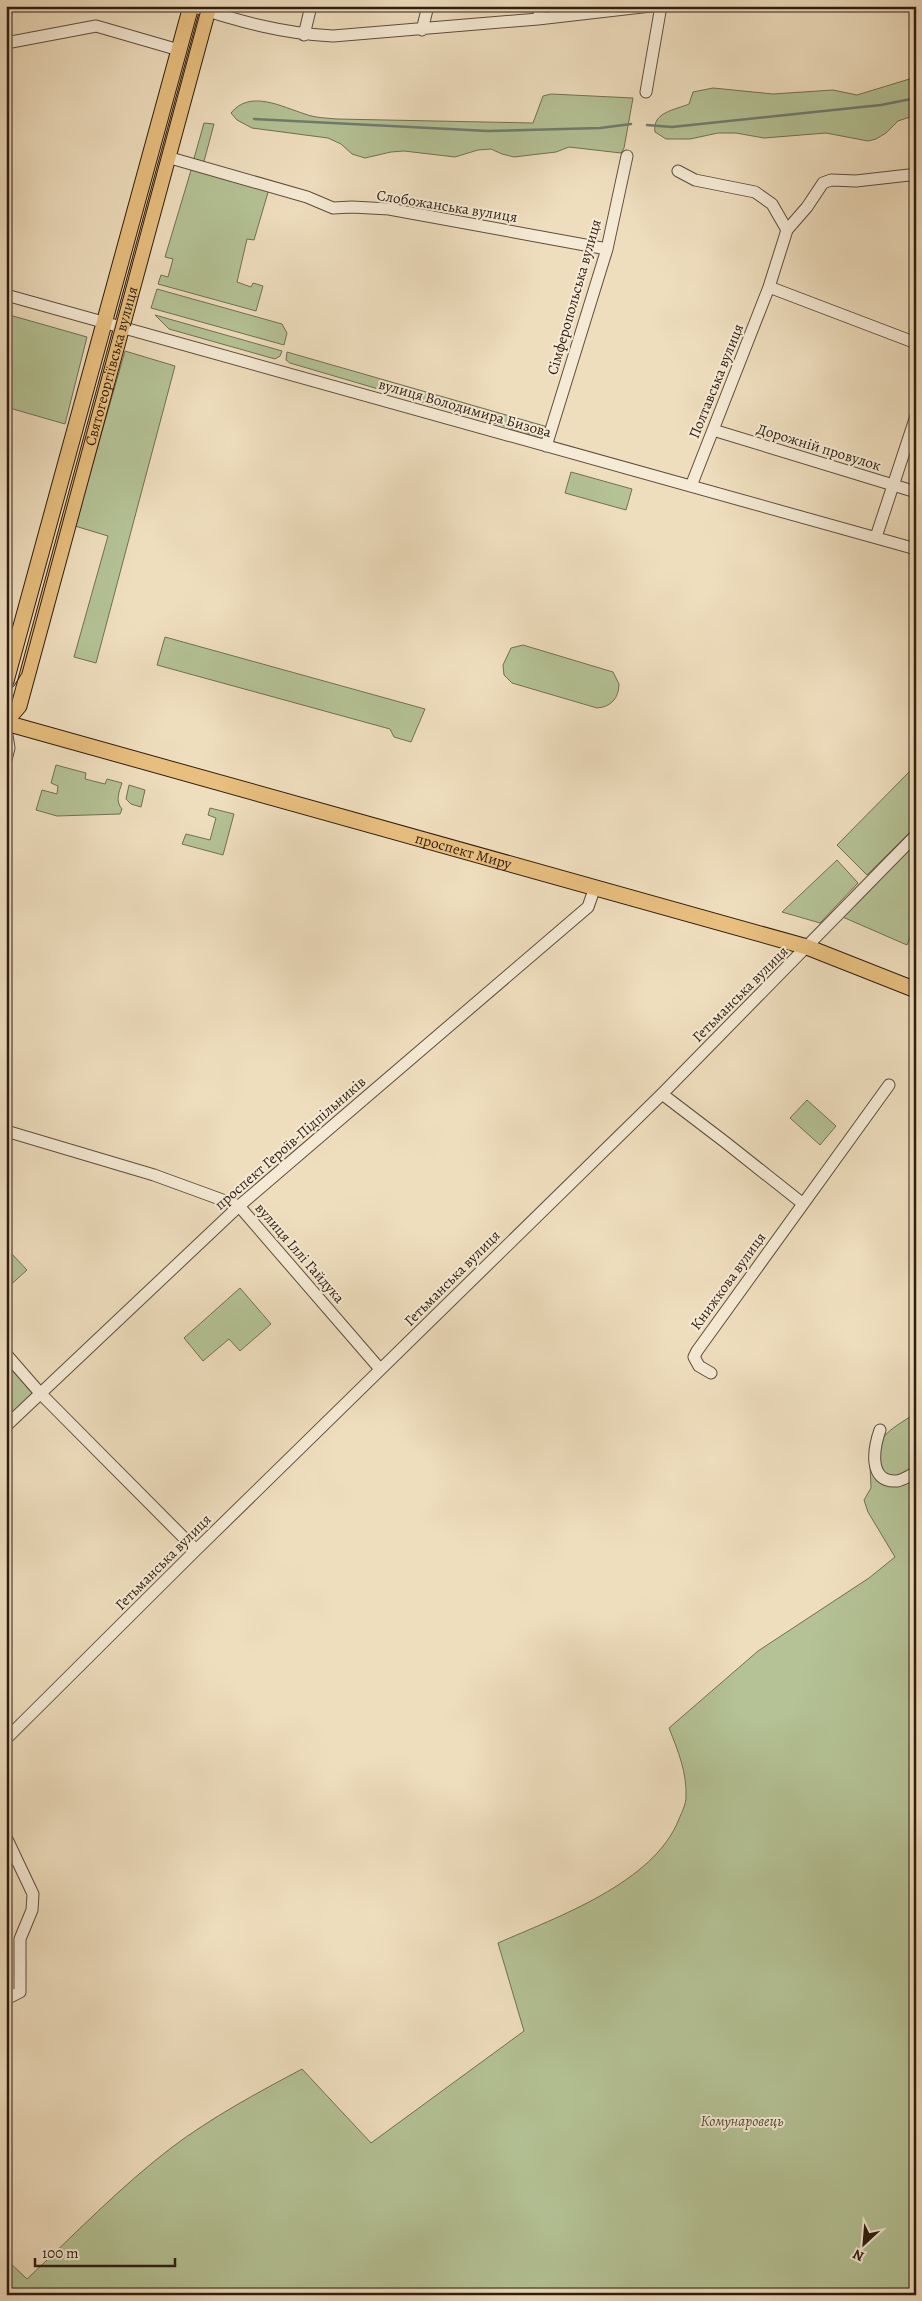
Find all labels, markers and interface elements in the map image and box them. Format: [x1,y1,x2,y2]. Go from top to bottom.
street label: Слобожанська вулиця [375,185,519,227]
street label: Сімферопольська вулиця [542,217,606,377]
street label: Святогеоргіївська вулиця [80,284,142,448]
street label: Полтавська вулиця [684,321,748,441]
street label: вулиця Володимира Бизова [376,374,554,442]
street label: Дорожній провулок [754,419,884,475]
street label: проспект Миру [413,828,514,874]
street label: Гетьманська вулиця [688,942,792,1046]
street label: проспект Героїв-Підпільників [210,1072,370,1214]
street label: вулиця Іллі Гайдука [251,1199,349,1308]
street label: Гетьманська вулиця [400,1226,504,1330]
street label: Книжкова вулиця [686,1228,770,1334]
street label: Гетьманська вулиця [111,1510,215,1614]
park label: Комунаровець [701,2111,783,2131]
north arrow [840,2218,890,2268]
scale bar [35,2236,175,2268]
text: 100 m [42,2243,79,2263]
text: N [850,2244,867,2266]

